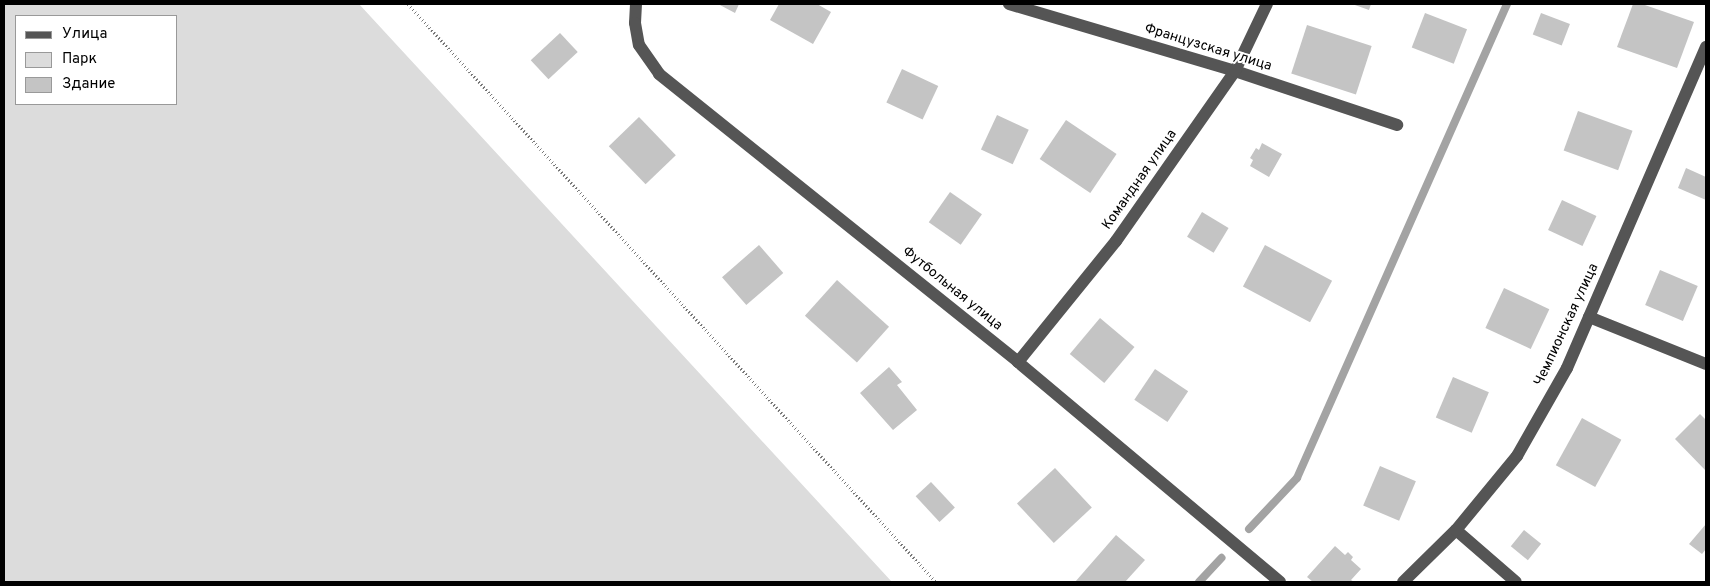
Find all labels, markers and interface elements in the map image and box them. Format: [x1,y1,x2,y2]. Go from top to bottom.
legend [15,15,178,105]
street label: Французская улица [1142,21,1274,75]
text: Улица [62,25,107,44]
text: Парк [62,50,97,69]
text: Здание [62,75,115,94]
street label: Командная улица [1099,127,1181,233]
street label: Футбольная улица [899,243,1005,335]
street label: Чемпионская улица [1531,261,1603,389]

